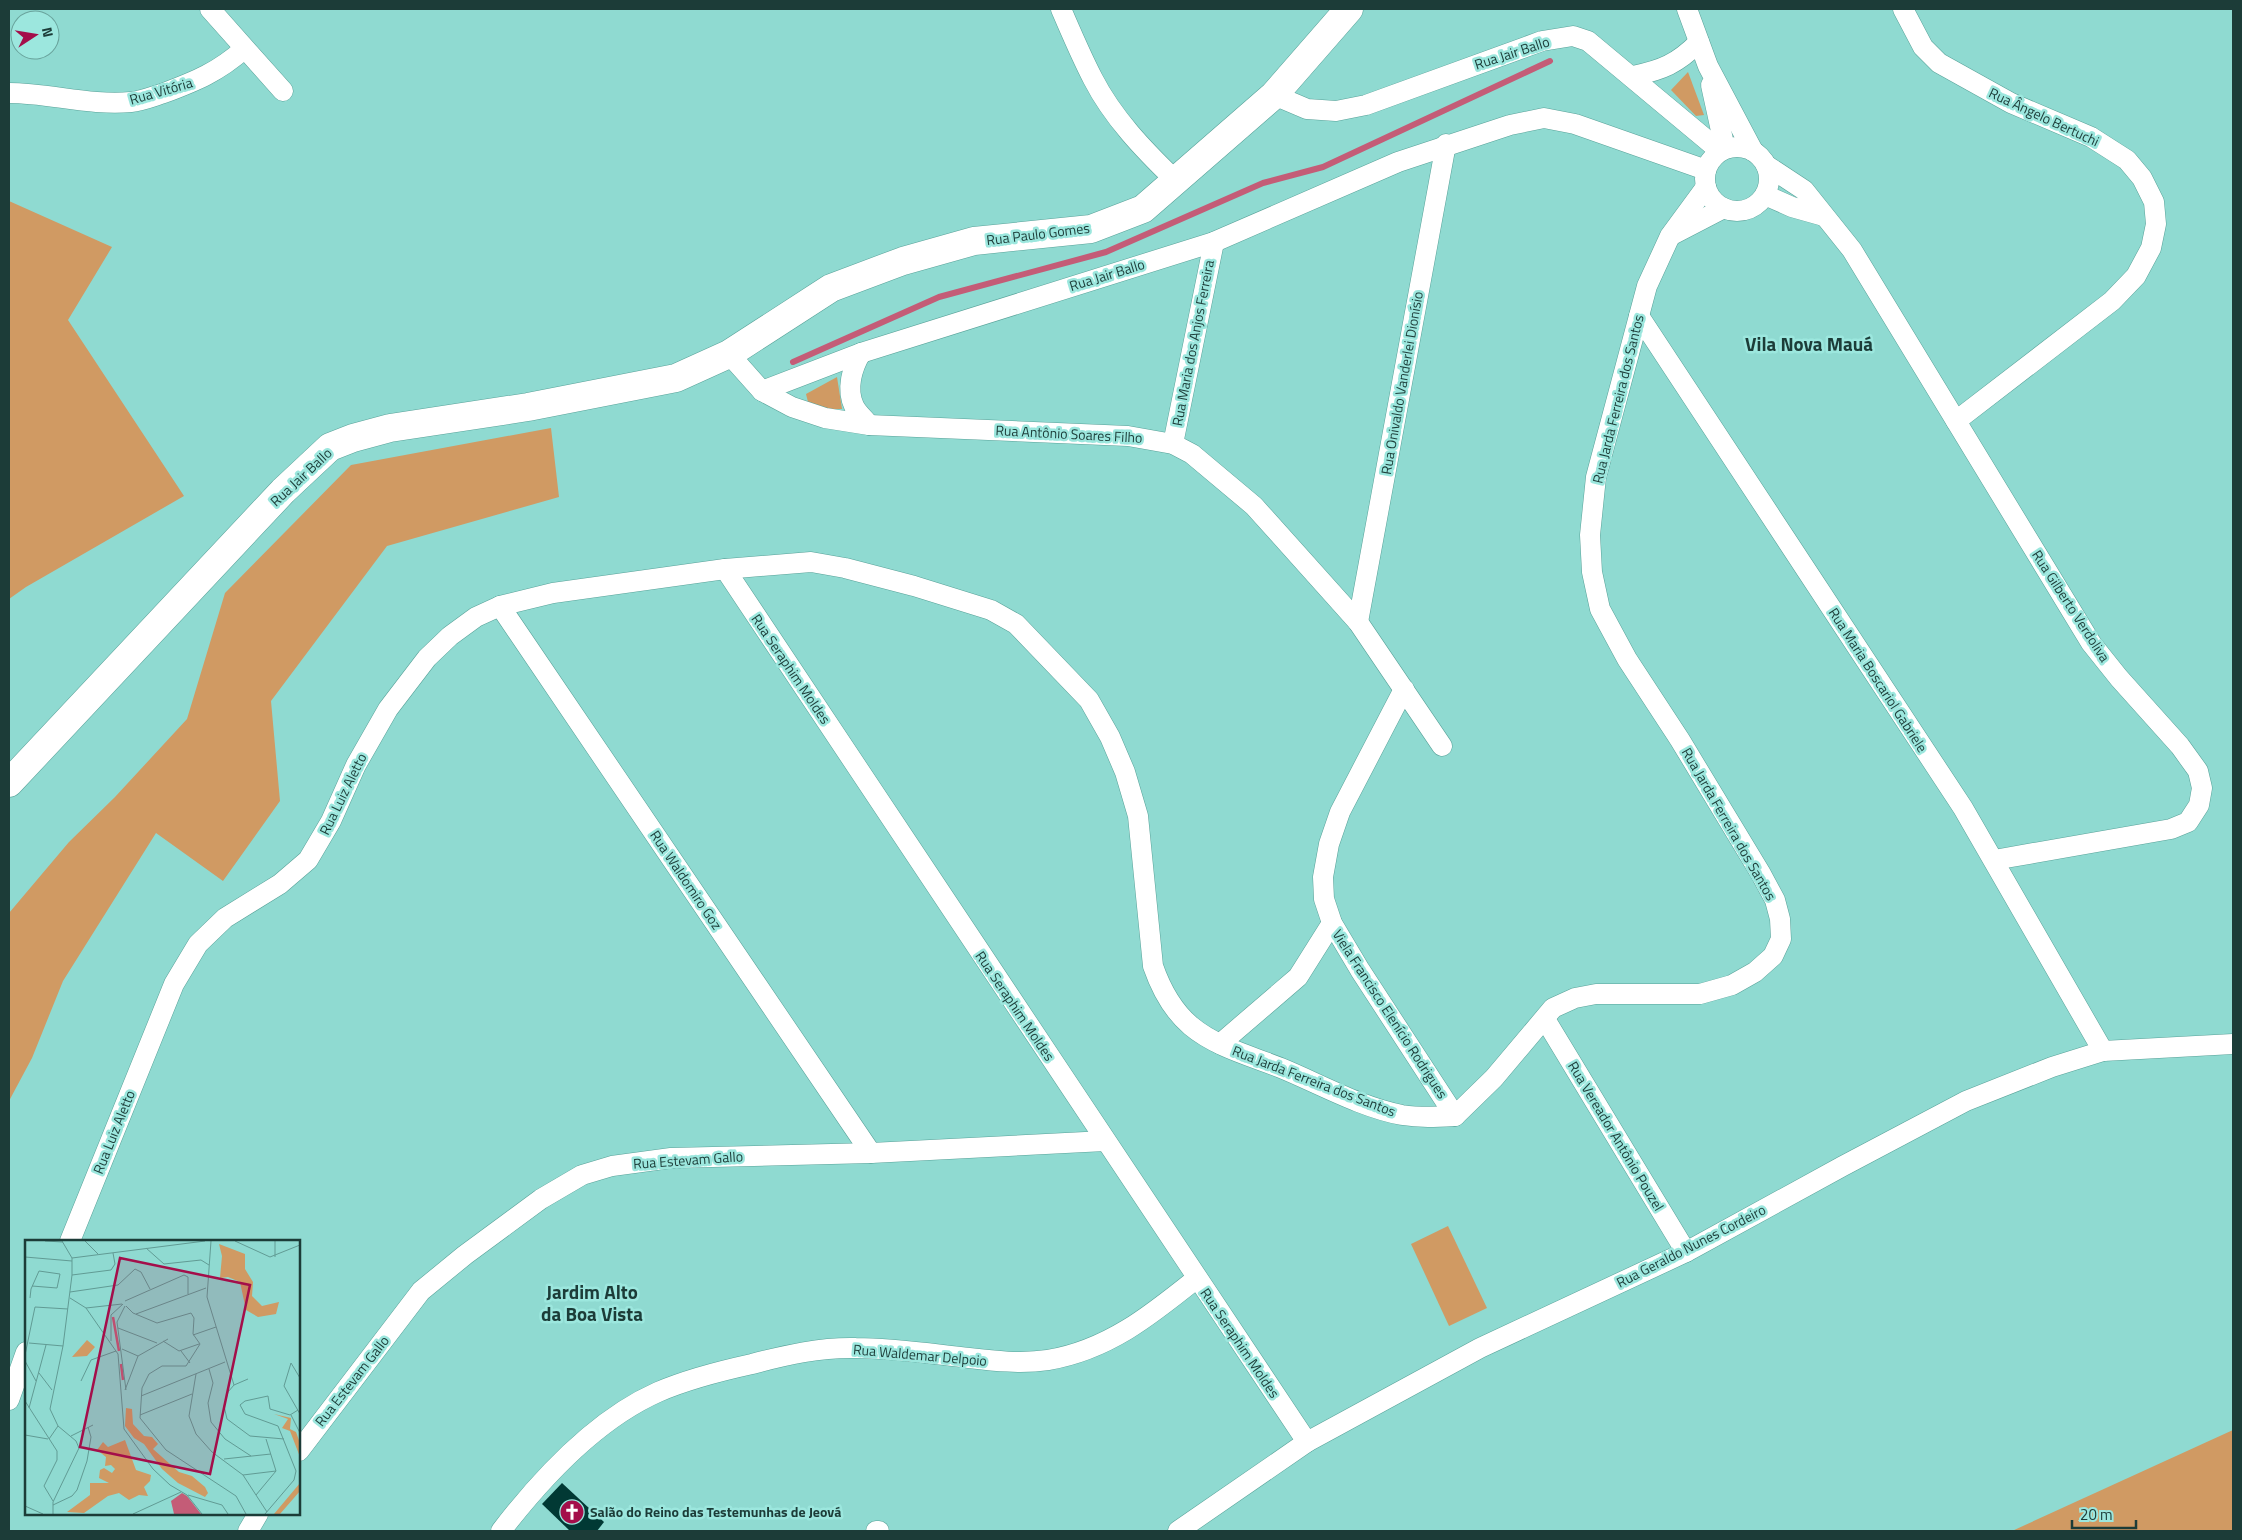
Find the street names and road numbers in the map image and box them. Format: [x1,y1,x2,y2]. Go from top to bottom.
street label: Rua Jair Ballo [1472,31,1552,75]
street label: Rua Vitória [127,72,195,110]
street label: Rua Ângelo Bertuchi [1986,82,2103,151]
street label: Rua Paulo Gomes [985,217,1091,250]
street label: Rua Jair Ballo [1067,253,1147,296]
street label: Rua Maria dos Anjos Ferreira [1166,258,1219,428]
street label: Rua Onivaldo Vanderlei Dionísio [1375,290,1428,476]
street label: Rua Jarda Ferreira dos Santos [1586,312,1649,486]
street label: Rua Antônio Soares Filho [995,419,1143,448]
street label: Rua Jair Ballo [265,442,336,511]
street label: Rua Gilberto Verdoliva [2027,546,2116,666]
street label: Rua Maria Boscariol Gabriele [1824,603,1933,756]
street label: Rua Seraphim Moldes [747,610,836,728]
street label: Rua Jarda Ferreira dos Santos [1677,743,1782,904]
street label: Rua Luiz Aletto [314,749,371,838]
street label: Rua Waldomiro Goz [645,826,727,934]
street label: Viela Francisco Elenício Rodrigues [1328,925,1453,1102]
street label: Rua Seraphim Moldes [971,947,1060,1065]
street label: Rua Jarda Ferreira dos Santos [1229,1040,1399,1121]
street label: Rua Vereador Antônio Pouzel [1563,1057,1670,1215]
street label: Rua Luiz Aletto [87,1087,140,1177]
street label: Rua Estevam Gallo [632,1145,744,1174]
street label: Rua Geraldo Nunes Cordeiro [1612,1199,1769,1292]
street label: Rua Seraphim Moldes [1196,1284,1285,1402]
street label: Rua Estevam Gallo [309,1331,394,1431]
street label: Rua Waldemar Delpoio [852,1338,988,1371]

